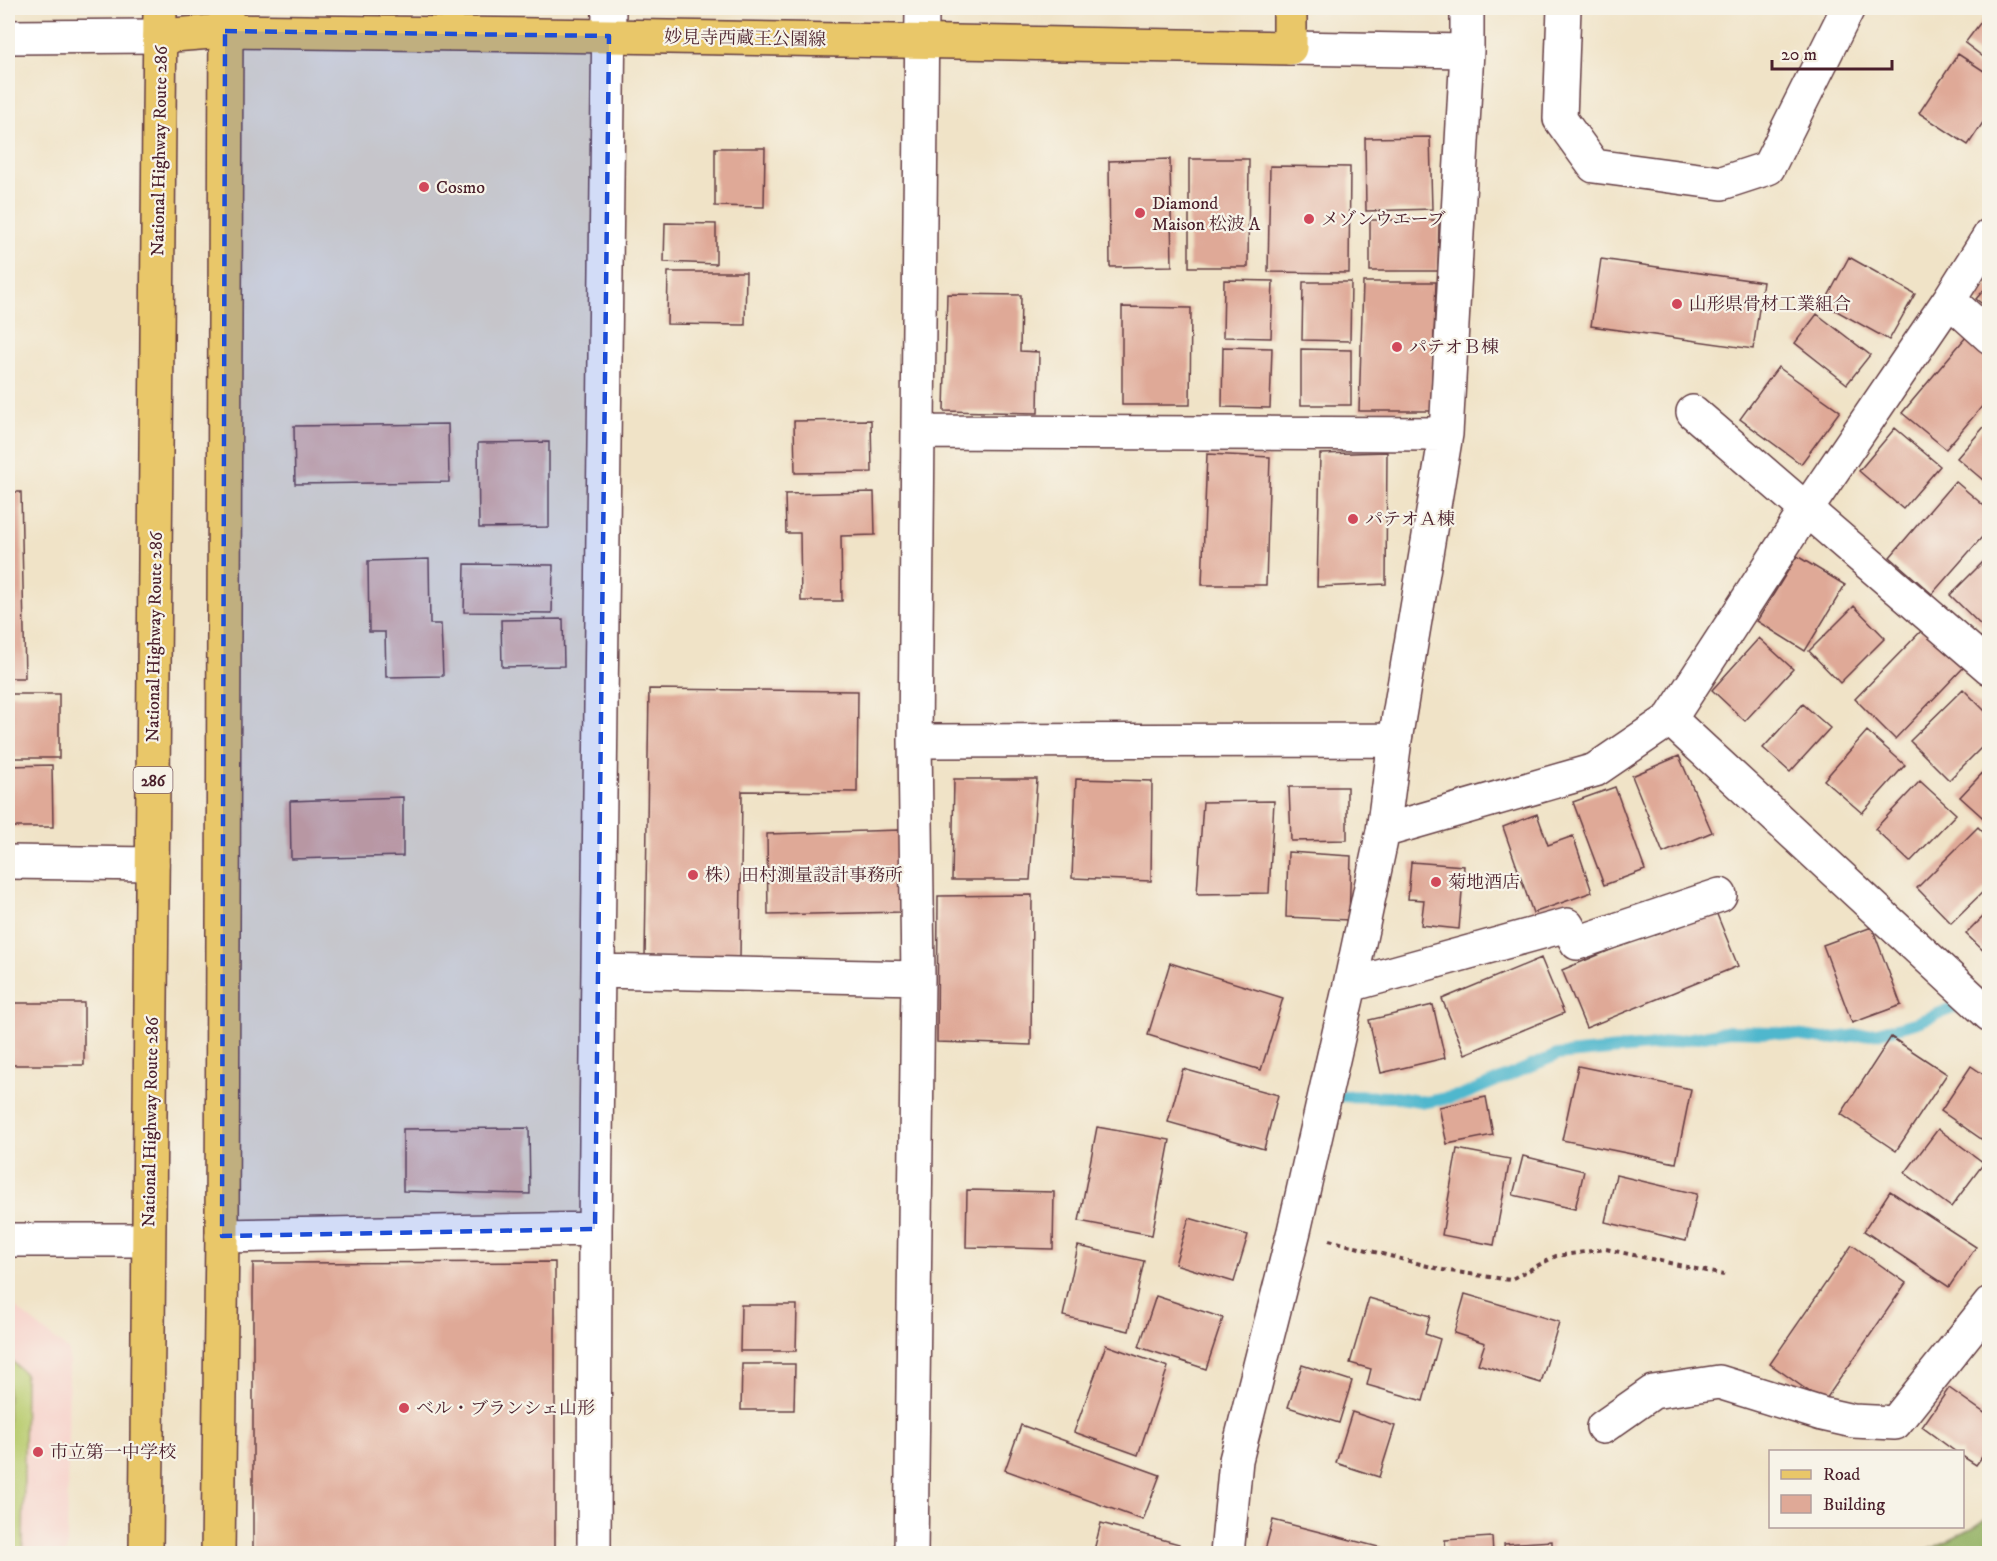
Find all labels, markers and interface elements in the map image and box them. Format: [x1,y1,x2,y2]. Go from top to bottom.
street label: 妙見寺西蔵王公園線 [664,27,826,51]
scale bar [1772,33,1892,71]
text: 20 m [1781,44,1817,66]
street label: National Highway Route 286 [147,45,173,256]
place label: Cosmo [436,177,485,199]
marker: Cosmo [417,180,431,194]
place label: Diamond Maison 松波 A [1152,193,1261,236]
marker: Diamond Maison 松波 A [1133,206,1147,220]
place label: メゾンウエーブ [1321,209,1446,231]
marker: メゾンウエーブ [1302,212,1316,226]
place label: 山形県骨材工業組合 [1689,294,1851,316]
marker: 山形県骨材工業組合 [1670,297,1684,311]
place label: パテオＢ棟 [1409,337,1499,359]
marker: パテオＢ棟 [1390,340,1404,354]
place label: パテオＡ棟 [1365,509,1455,531]
marker: パテオＡ棟 [1346,512,1360,526]
street label: National Highway Route 286 [142,531,168,742]
road number: 286 [134,767,172,793]
place label: 株）田村測量設計事務所 [705,865,903,887]
marker: 株）田村測量設計事務所 [686,868,700,882]
place label: 菊地酒店 [1448,872,1520,894]
marker: 菊地酒店 [1429,875,1443,889]
street label: National Highway Route 286 [138,1016,164,1227]
place label: ベル・ブランシェ山形 [416,1398,595,1420]
marker: ベル・ブランシェ山形 [397,1401,411,1415]
place label: 市立第一中学校 [50,1442,176,1464]
marker: 市立第一中学校 [31,1445,45,1459]
legend [1769,1450,1964,1528]
text: Road [1823,1464,1860,1486]
text: Building [1823,1494,1885,1516]

